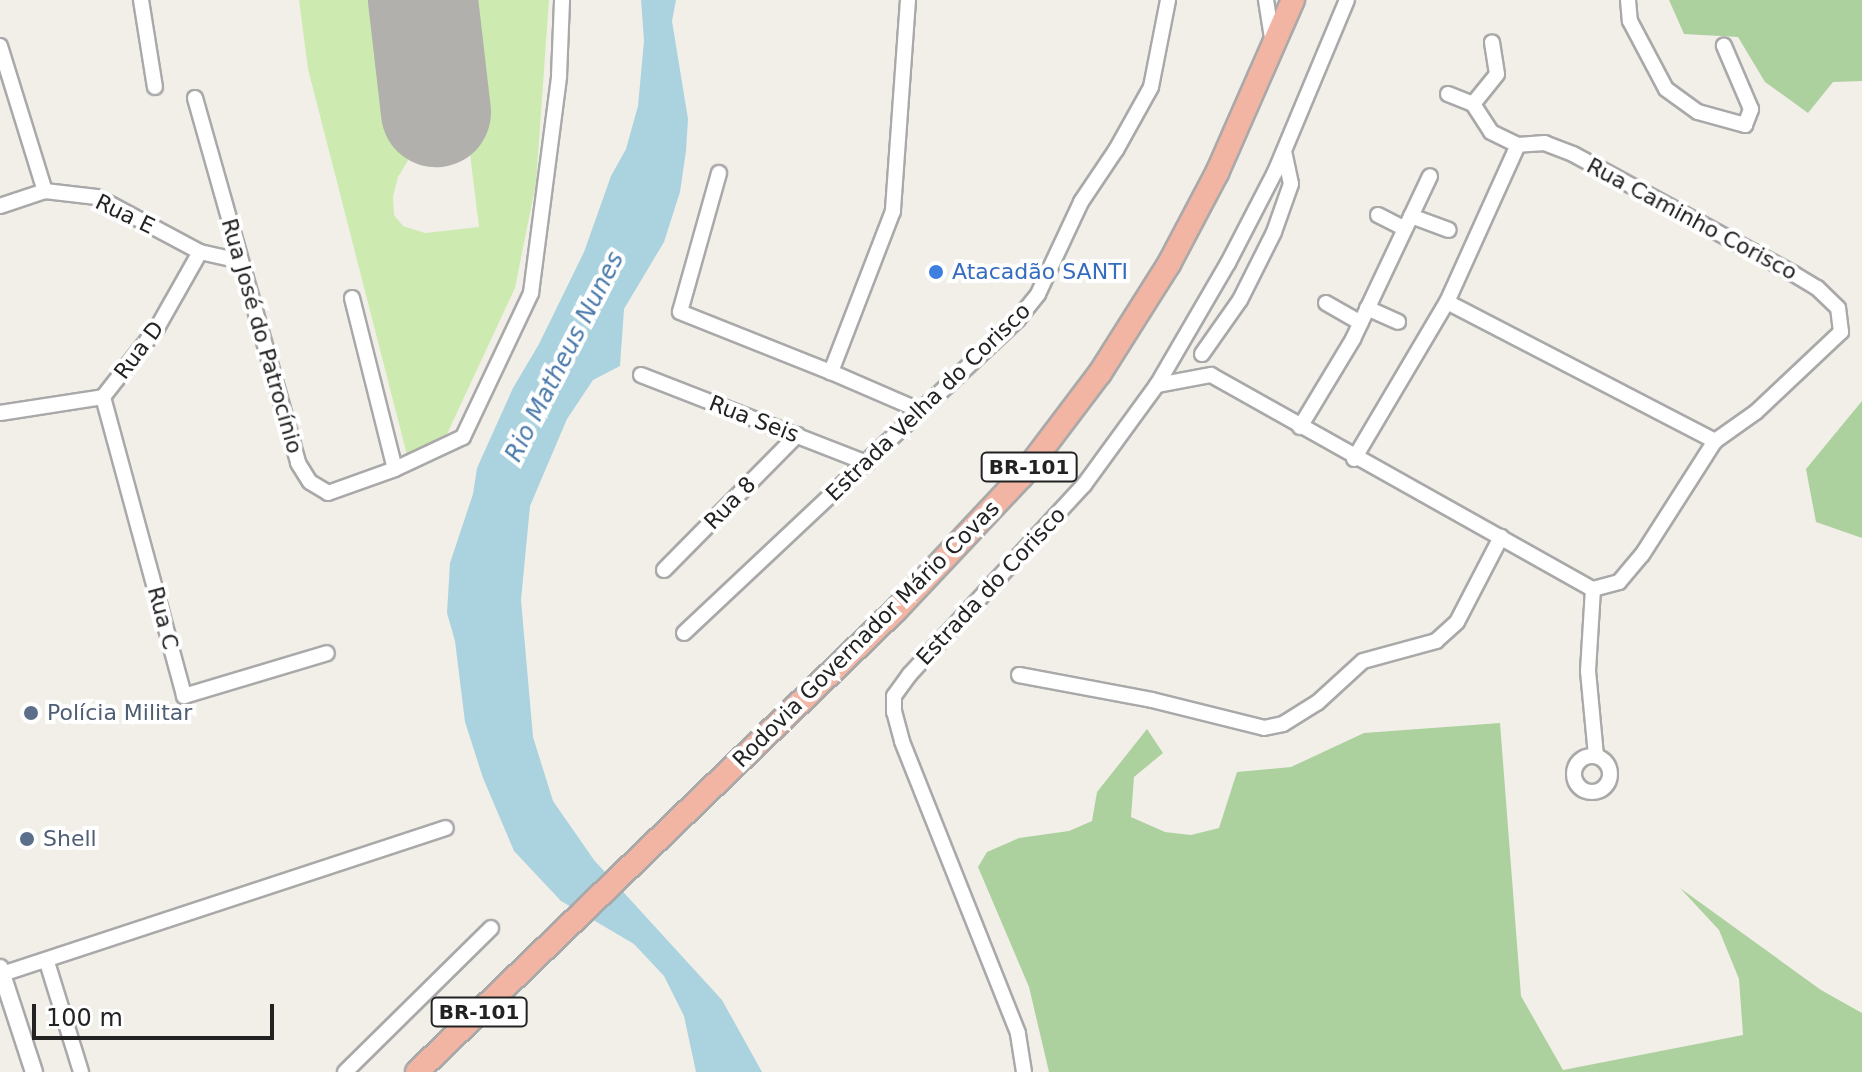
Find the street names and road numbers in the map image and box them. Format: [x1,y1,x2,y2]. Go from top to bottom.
street label: Rua Caminho Corisco [1582,152,1802,286]
street label: Rua E [91,188,159,240]
street label: Rua José do Patrocínio [216,215,308,457]
street label: Estrada Velha do Corisco [820,297,1036,507]
street label: Rua D [109,316,169,384]
street label: Rua Seis [705,390,803,448]
road number: BR-101 [979,451,1079,483]
street label: Rua 8 [699,471,761,535]
street label: Rodovia Governador Mário Covas [727,495,1005,773]
street label: Estrada do Corisco [911,502,1071,670]
street label: Rua C [142,584,184,652]
road number: BR-101 [429,996,529,1028]

